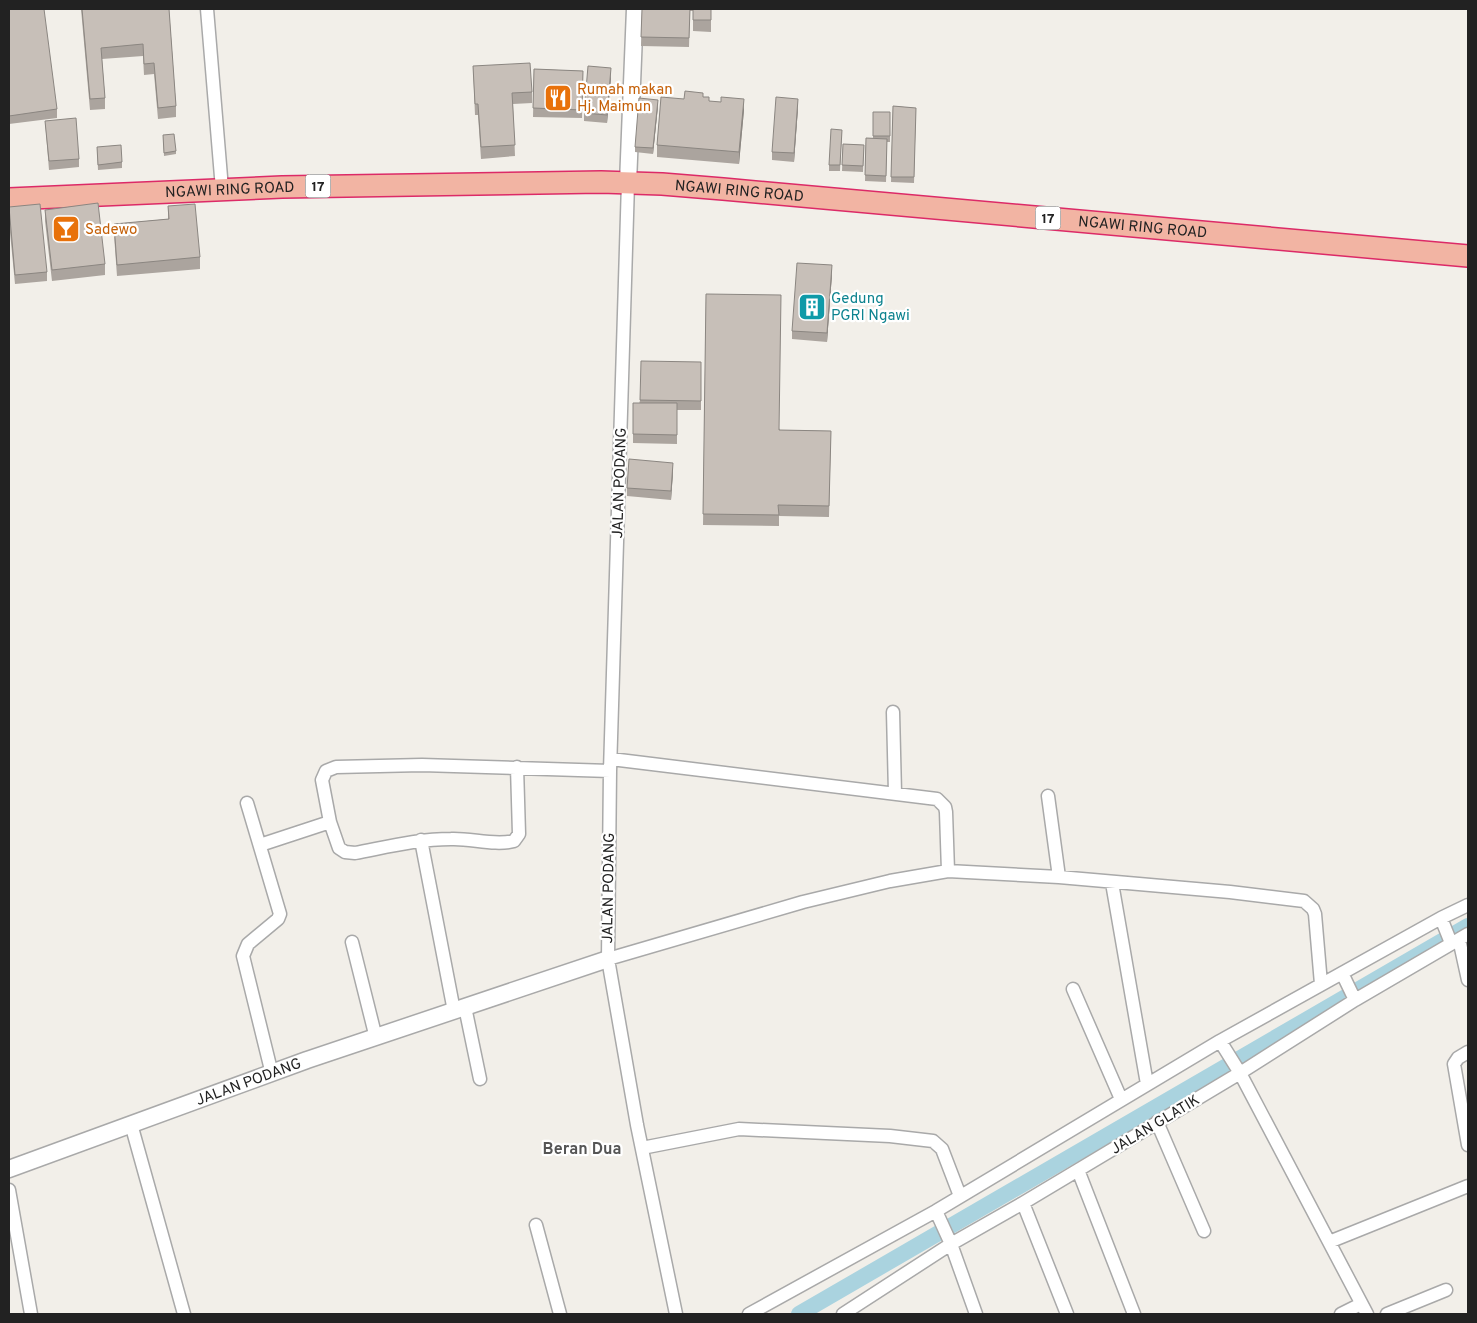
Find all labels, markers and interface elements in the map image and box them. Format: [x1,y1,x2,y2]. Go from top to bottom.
place label: Rumah makan Hj. Maimun [577,81,673,117]
restaurant icon: Rumah makan Hj. Maimun [543,83,573,113]
road number: 17 [306,175,330,198]
street label: NGAWI RING ROAD [674,177,805,207]
street label: NGAWI RING ROAD [165,179,295,203]
road number: 17 [1036,207,1060,230]
street label: NGAWI RING ROAD [1077,213,1208,244]
bar icon: Sadewo [51,214,81,244]
place label: Sadewo [85,221,137,240]
place label: Gedung PGRI Ngawi [831,290,910,326]
building icon: Gedung PGRI Ngawi [797,292,827,322]
street label: JALAN PODANG [609,427,632,539]
street label: JALAN PODANG [599,832,620,944]
street label: JALAN PODANG [194,1055,304,1111]
street label: JALAN GLATIK [1108,1091,1204,1159]
district label: Beran Dua [543,1140,621,1160]

